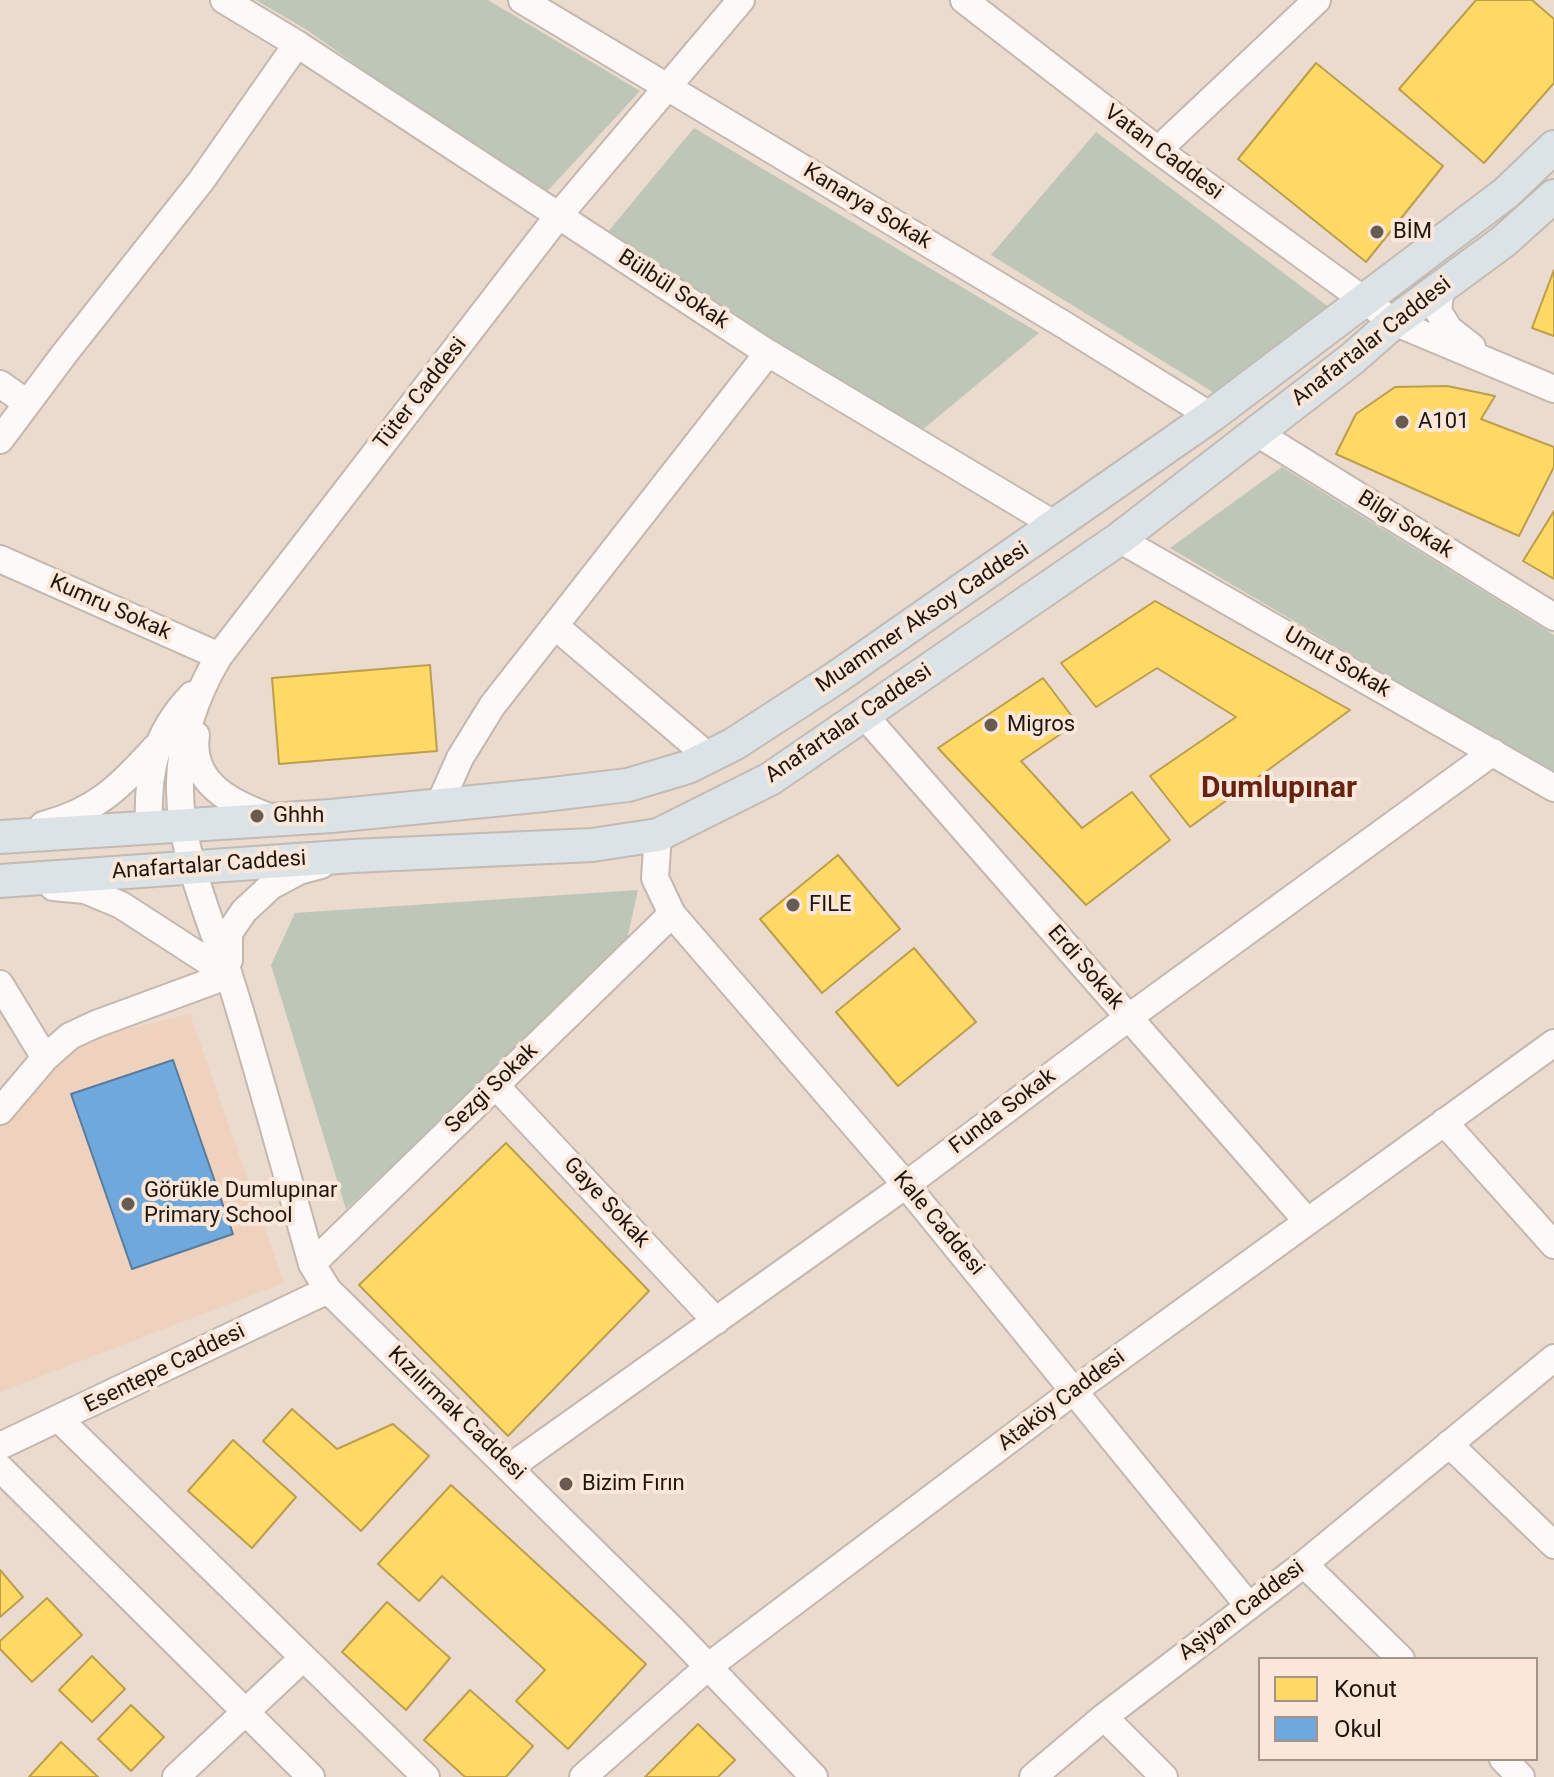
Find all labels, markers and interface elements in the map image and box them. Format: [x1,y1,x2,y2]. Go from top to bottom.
street label: Vatan Caddesi [1098,100,1228,206]
street label: Kanarya Sokak [798,158,936,256]
place label: BİM [1393,219,1432,245]
marker: BİM [1368,223,1386,241]
street label: Bülbül Sokak [613,245,733,335]
street label: Anafartalar Caddesi [1287,272,1457,412]
street label: Tüter Caddesi [369,332,473,456]
place label: A101 [1418,409,1469,435]
marker: A101 [1393,413,1411,431]
street label: Bilgi Sokak [1352,485,1458,565]
street label: Muammer Aksoy Caddesi [812,537,1034,699]
street label: Kumru Sokak [45,570,175,646]
street label: Umut Sokak [1279,622,1395,704]
street label: Anafartalar Caddesi [761,659,937,789]
place label: Migros [1007,712,1075,738]
marker: Migros [982,716,1000,734]
district label: Dumlupınar [1201,771,1357,807]
place label: Ghhh [273,803,324,829]
marker: Ghhh [248,807,266,825]
street label: Anafartalar Caddesi [111,846,307,886]
place label: FILE [809,892,851,918]
marker: FILE [784,896,802,914]
street label: Erdi Sokak [1041,921,1129,1015]
street label: Sezgi Sokak [440,1038,544,1140]
street label: Funda Sokak [945,1064,1061,1160]
street label: Gaye Sokak [557,1152,655,1254]
street label: Kale Caddesi [887,1167,989,1281]
place label: Görükle Dumlupınar Primary School [144,1178,337,1230]
marker: Görükle Dumlupınar Primary School [119,1195,137,1213]
street label: Esentepe Caddesi [80,1319,250,1419]
street label: Kızılırmak Caddesi [382,1342,530,1486]
street label: Ataköy Caddesi [993,1345,1131,1457]
place label: Bizim Fırın [582,1471,685,1497]
marker: Bizim Fırın [557,1475,575,1493]
street label: Aşiyan Caddesi [1174,1555,1310,1667]
legend [1258,1657,1538,1761]
text: Konut [1334,1675,1397,1703]
text: Okul [1334,1715,1382,1743]

